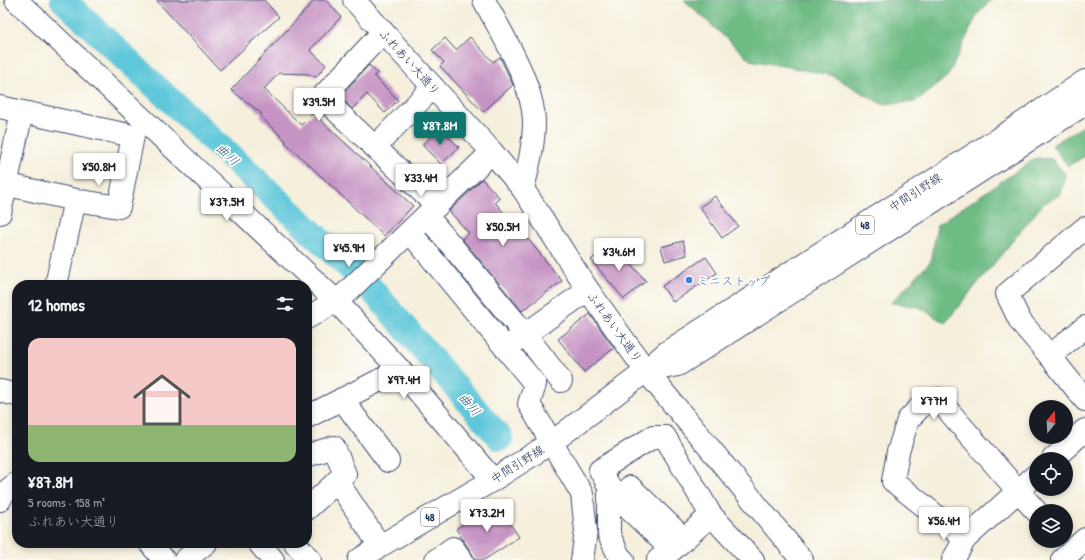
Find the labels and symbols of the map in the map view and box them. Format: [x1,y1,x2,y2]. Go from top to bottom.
street label: ふれあい大通り [376,25,444,99]
pin: ¥39.5M [286,88,352,122]
pin: ¥87.8M [407,112,473,146]
water label: 曲川 [212,139,244,169]
pin: ¥50.8M [66,153,132,187]
pin: ¥33.4M [388,164,454,198]
street label: 中間引野線 [885,169,945,215]
pin: ¥37.5M [194,188,260,222]
pin: ¥50.5M [470,213,536,247]
road number: 48 [856,216,874,234]
pin: ¥45.9M [316,234,382,268]
pin: ¥34.6M [586,238,652,272]
place label: ミニストップ [697,272,770,289]
marker: ミニストップ [684,275,694,285]
street label: ふれあい大通り [583,288,647,366]
pin: ¥97.4M [371,366,437,400]
pin: ¥77M [910,387,958,421]
water label: 曲川 [455,388,485,420]
north arrow [1029,400,1073,444]
street label: 中間引野線 [487,441,547,487]
pin: ¥73.2M [454,499,520,533]
pin: ¥56.4M [911,507,977,541]
road number: 48 [421,508,439,526]

